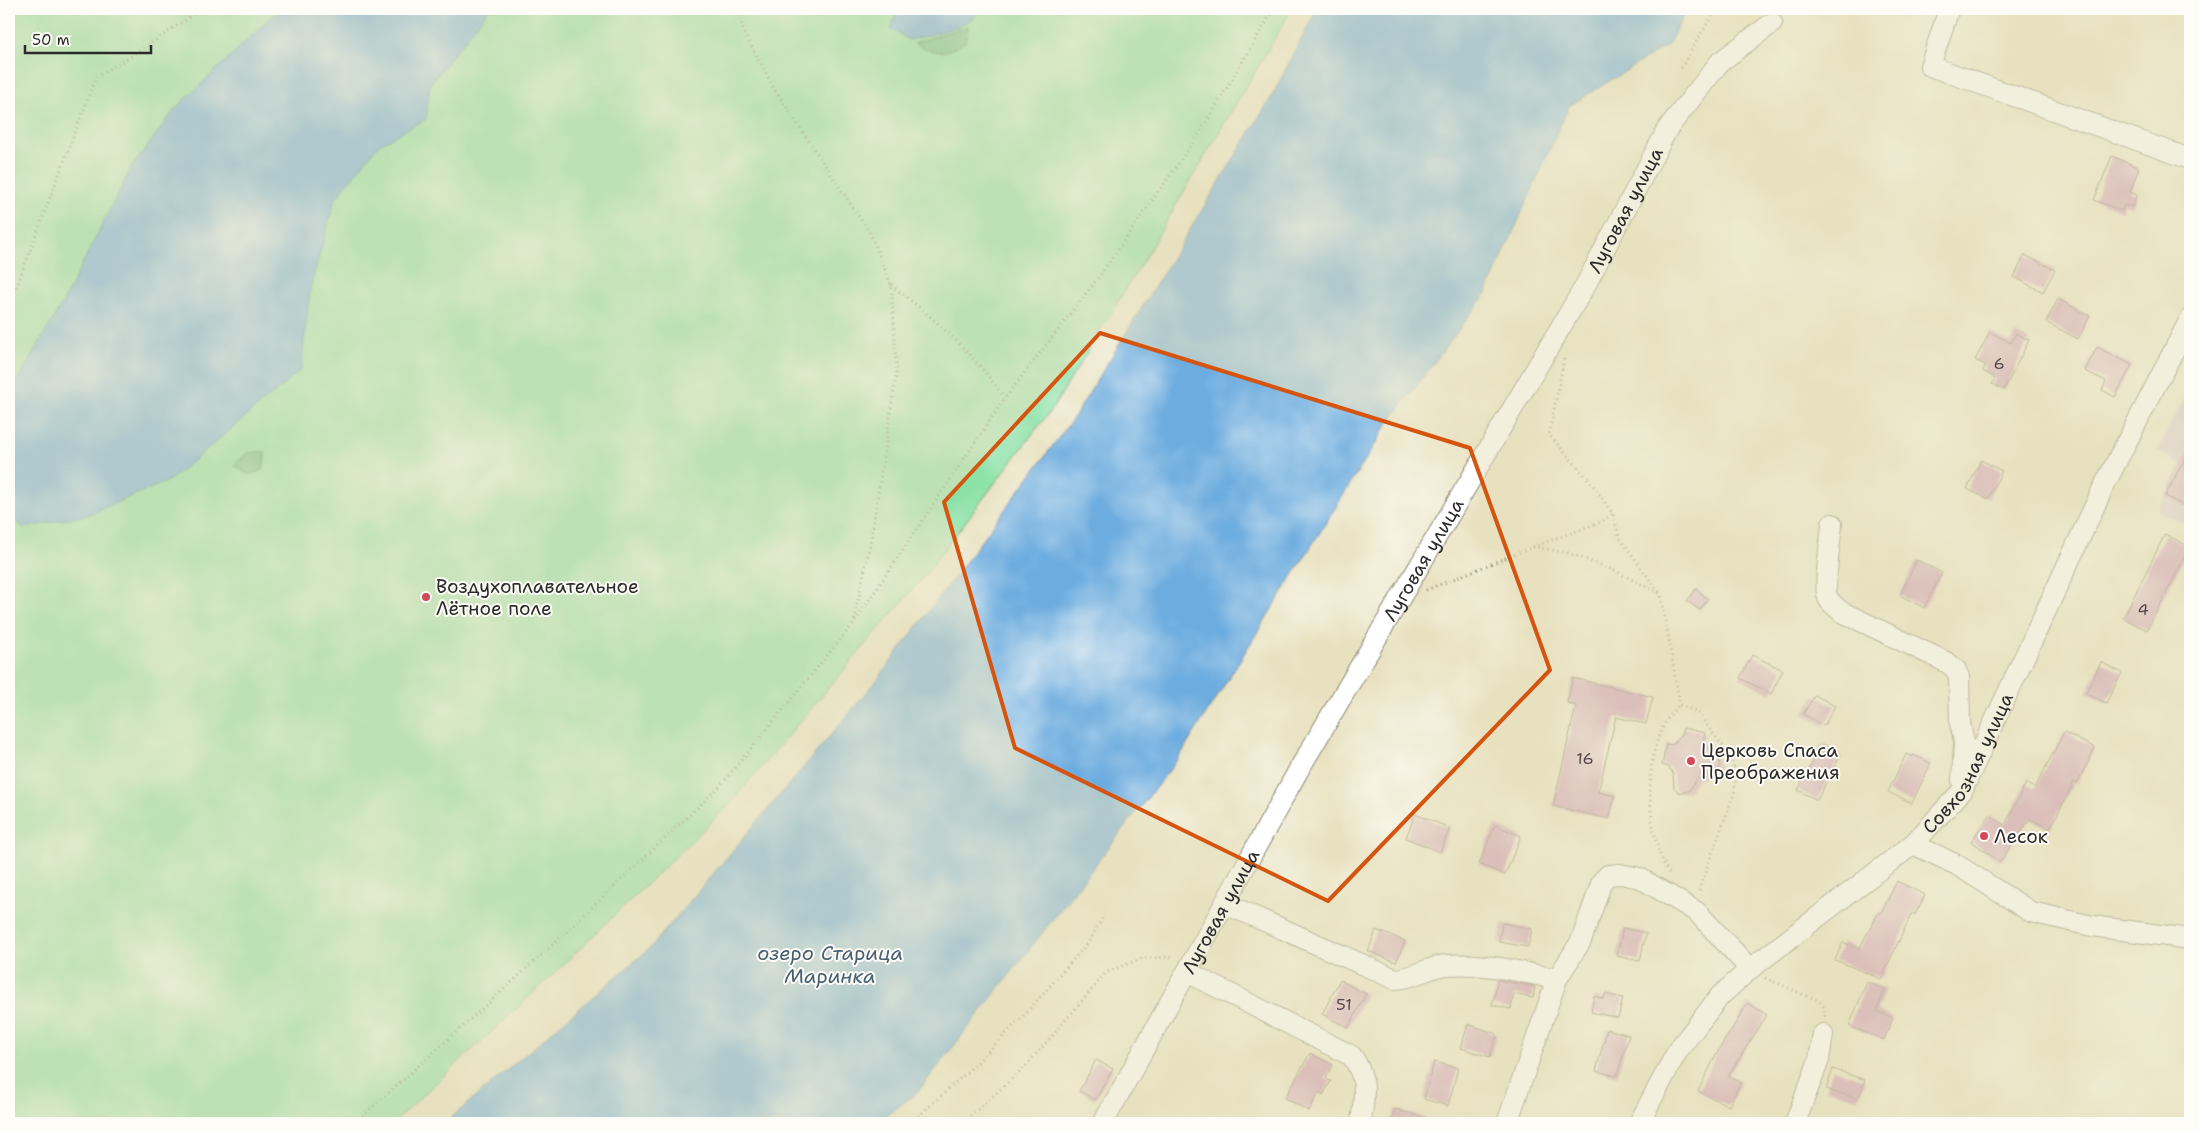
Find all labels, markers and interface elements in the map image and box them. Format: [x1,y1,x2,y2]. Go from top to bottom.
scale bar [25,22,151,54]
text: 50 m [32,30,70,50]
street label: Луговая улица [1582,143,1669,277]
house number: 6 [1993,353,2005,374]
street label: Луговая улица [1377,494,1470,626]
place label: Воздухоплавательное Лётное поле [436,574,639,621]
marker: Воздухоплавательное Лётное поле [420,591,432,603]
house number: 4 [2137,599,2149,620]
street label: Совхозная улица [1917,689,2019,839]
place label: Церковь Спаса Преображения [1701,738,1840,785]
house number: 16 [1576,748,1594,769]
marker: Церковь Спаса Преображения [1685,755,1697,767]
place label: Лесок [1994,824,2048,849]
marker: Лесок [1978,830,1990,842]
street label: Луговая улица [1176,845,1265,978]
water label: озеро Старица Маринка [757,940,903,989]
house number: 51 [1336,994,1352,1015]

